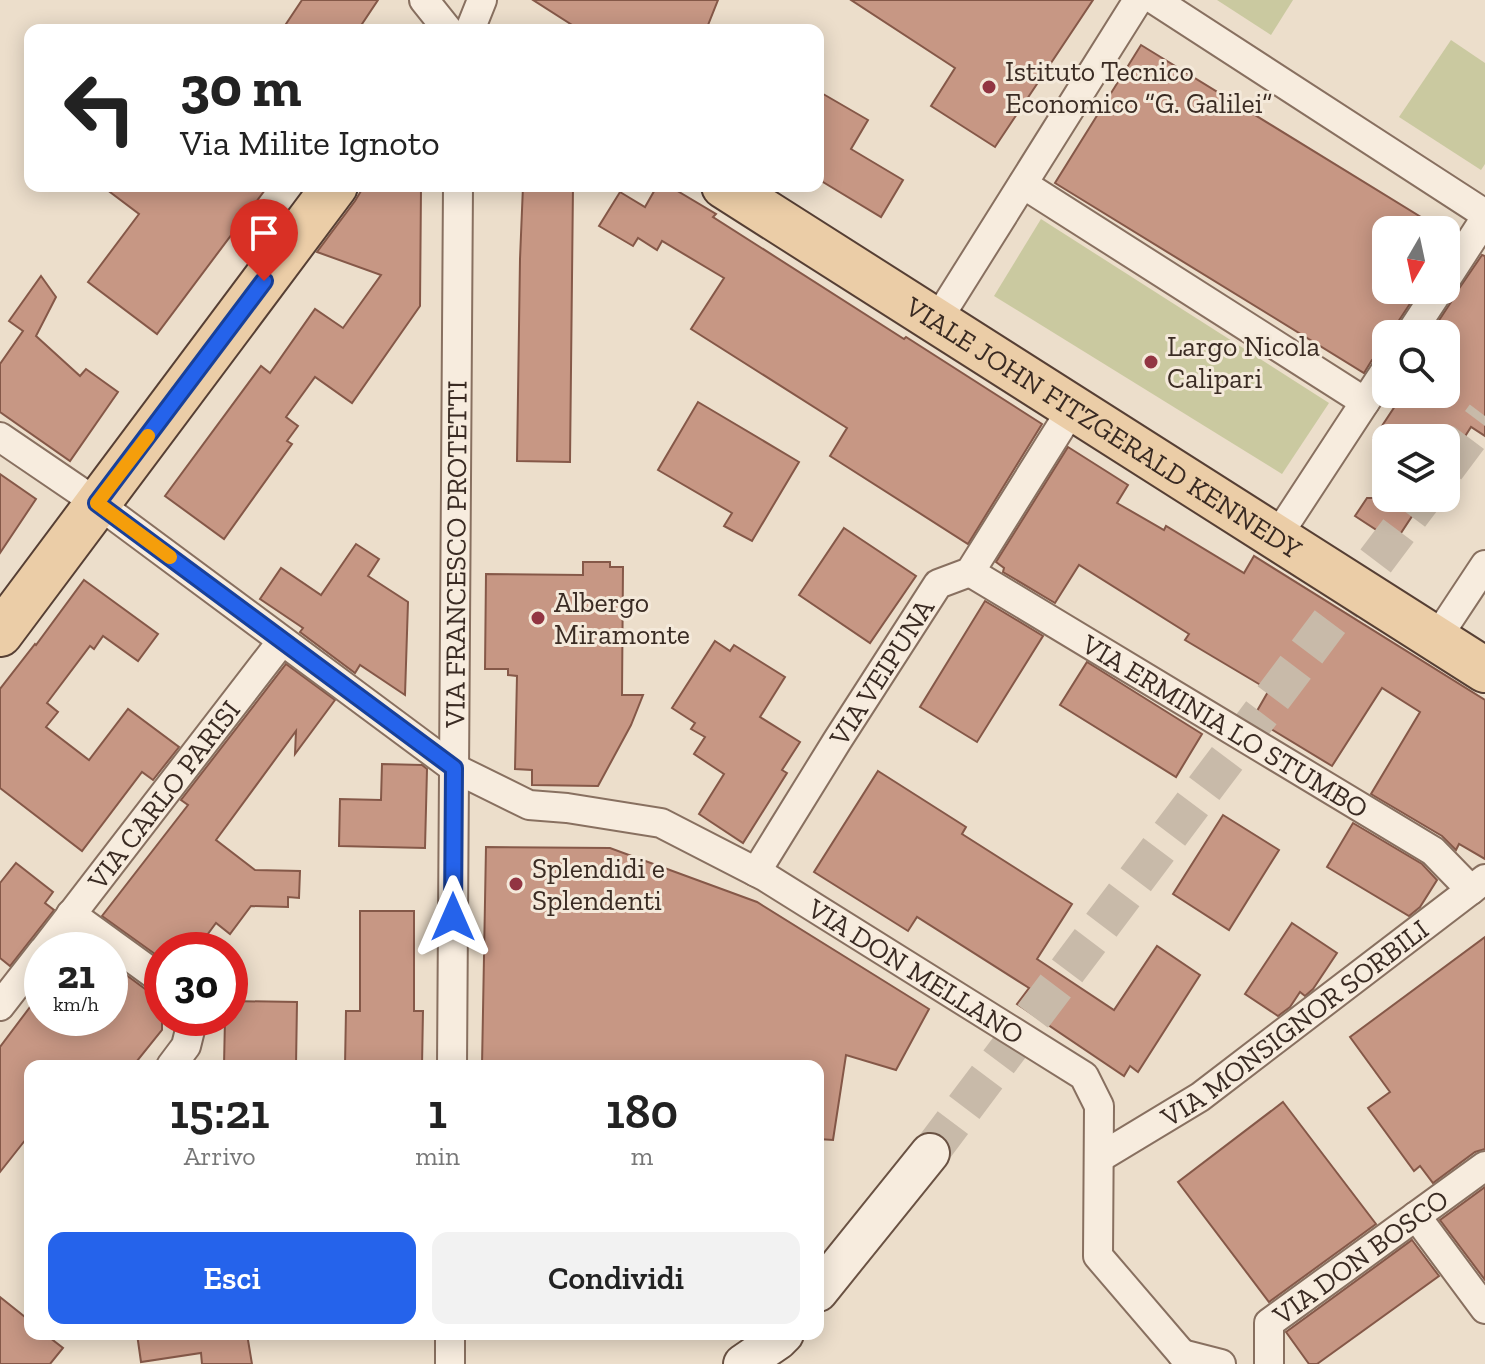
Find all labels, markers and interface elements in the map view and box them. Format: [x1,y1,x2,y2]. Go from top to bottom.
text: 30 m [180,53,302,120]
place label: Istituto Tecnico Economico “G. Galilei” [1005,55,1272,120]
icon: left [48,56,152,160]
marker: Istituto Tecnico Economico “G. Galilei” [980,78,998,96]
text: Via Milite Ignoto [180,121,440,164]
pin [230,199,298,281]
icon: arrive [242,211,286,255]
north arrow [1372,216,1460,304]
map controls [1372,216,1460,512]
street label: VIALE JOHN FITZGERALD KENNEDY [899,289,1308,566]
button: search [1372,320,1460,408]
place label: Largo Nicola Calipari [1167,330,1320,395]
marker: Largo Nicola Calipari [1142,353,1160,371]
street label: VIA FRANCESCO PROTETTI [438,380,474,729]
button: layers [1372,424,1460,512]
place label: Albergo Miramonte [554,586,690,651]
street label: VIA VEIPUNA [822,592,942,753]
marker: Albergo Miramonte [529,609,547,627]
street label: VIA ERMINIA LO STUMBO [1075,627,1374,825]
street label: VIA CARLO PARISI [80,694,247,897]
place label: Splendidi e Splendenti [532,852,665,917]
position arrow [411,875,495,959]
marker: Splendidi e Splendenti [507,875,525,893]
street label: VIA DON MELLANO [801,891,1030,1051]
street label: VIA MONSIGNOR SORBILI [1154,913,1435,1134]
speed limit sign: 30 [144,932,248,1036]
text: 21 [57,950,95,998]
text: km/h [53,992,99,1016]
text: 15:21 [170,1083,270,1140]
text: 1 [428,1083,447,1140]
text: 180 [606,1083,678,1140]
text: Arrivo [184,1140,256,1172]
text: min [415,1140,460,1172]
text: m [631,1140,653,1172]
street label: VIA DON BOSCO [1266,1182,1455,1332]
button: Esci [48,1232,416,1324]
button: Condividi [432,1232,800,1324]

